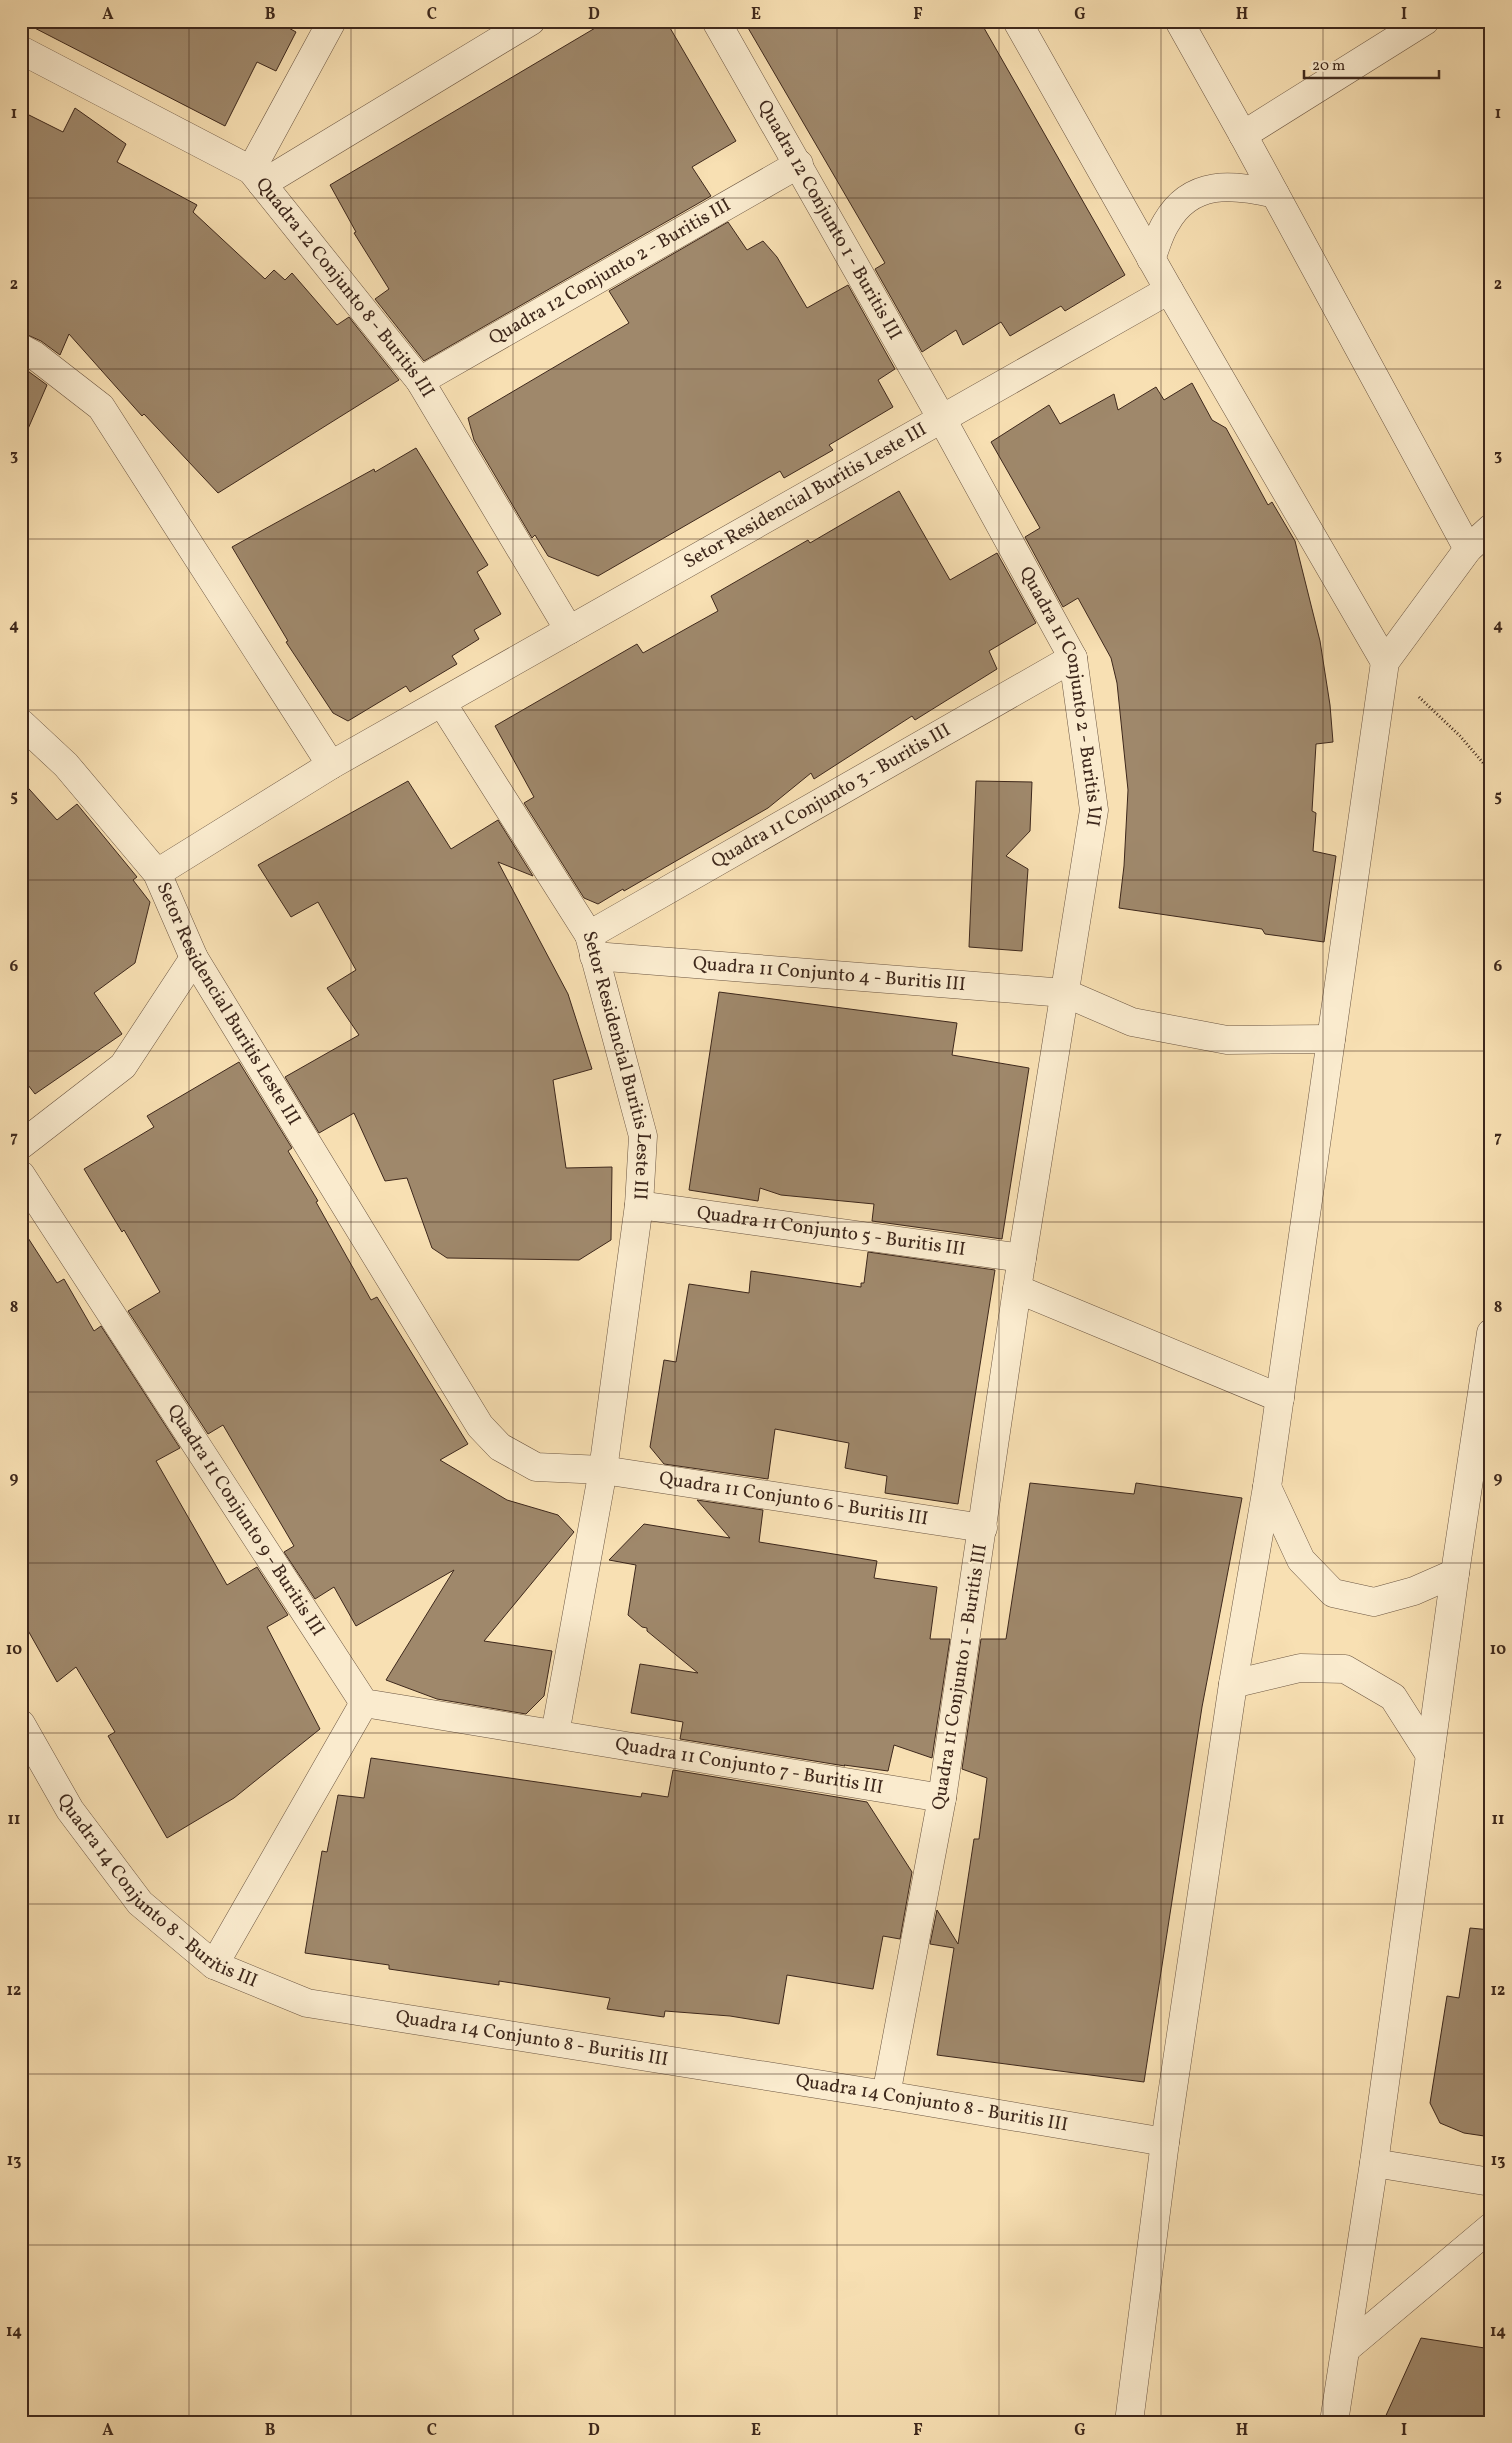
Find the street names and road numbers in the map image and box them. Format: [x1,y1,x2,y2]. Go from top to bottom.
street label: Quadra 12 Conjunto 1 - Buritis III [751,95,908,345]
street label: Quadra 12 Conjunto 8 - Buritis III [249,172,440,403]
street label: Quadra 12 Conjunto 2 - Buritis III [484,193,736,352]
street label: Setor Residencial Buritis Leste III [679,417,932,575]
street label: Quadra 11 Conjunto 2 - Buritis III [1012,562,1107,828]
street label: Quadra 11 Conjunto 3 - Buritis III [707,718,956,875]
street label: Setor Residencial Buritis Leste III [150,878,306,1131]
street label: Setor Residencial Buritis Leste III [576,928,656,1201]
street label: Quadra 11 Conjunto 4 - Buritis III [692,951,967,998]
street label: Quadra 11 Conjunto 5 - Buritis III [695,1200,967,1263]
street label: Quadra 11 Conjunto 9 - Buritis III [160,1399,330,1642]
street label: Quadra 11 Conjunto 6 - Buritis III [657,1466,930,1532]
street label: Quadra 11 Conjunto 1 - Buritis III [926,1542,994,1812]
street label: Quadra 11 Conjunto 7 - Buritis III [613,1731,885,1801]
street label: Quadra 14 Conjunto 8 - Buritis III [50,1789,261,1994]
street label: Quadra 14 Conjunto 8 - Buritis III [394,2004,670,2073]
street label: Quadra 14 Conjunto 8 - Buritis III [794,2068,1070,2138]

